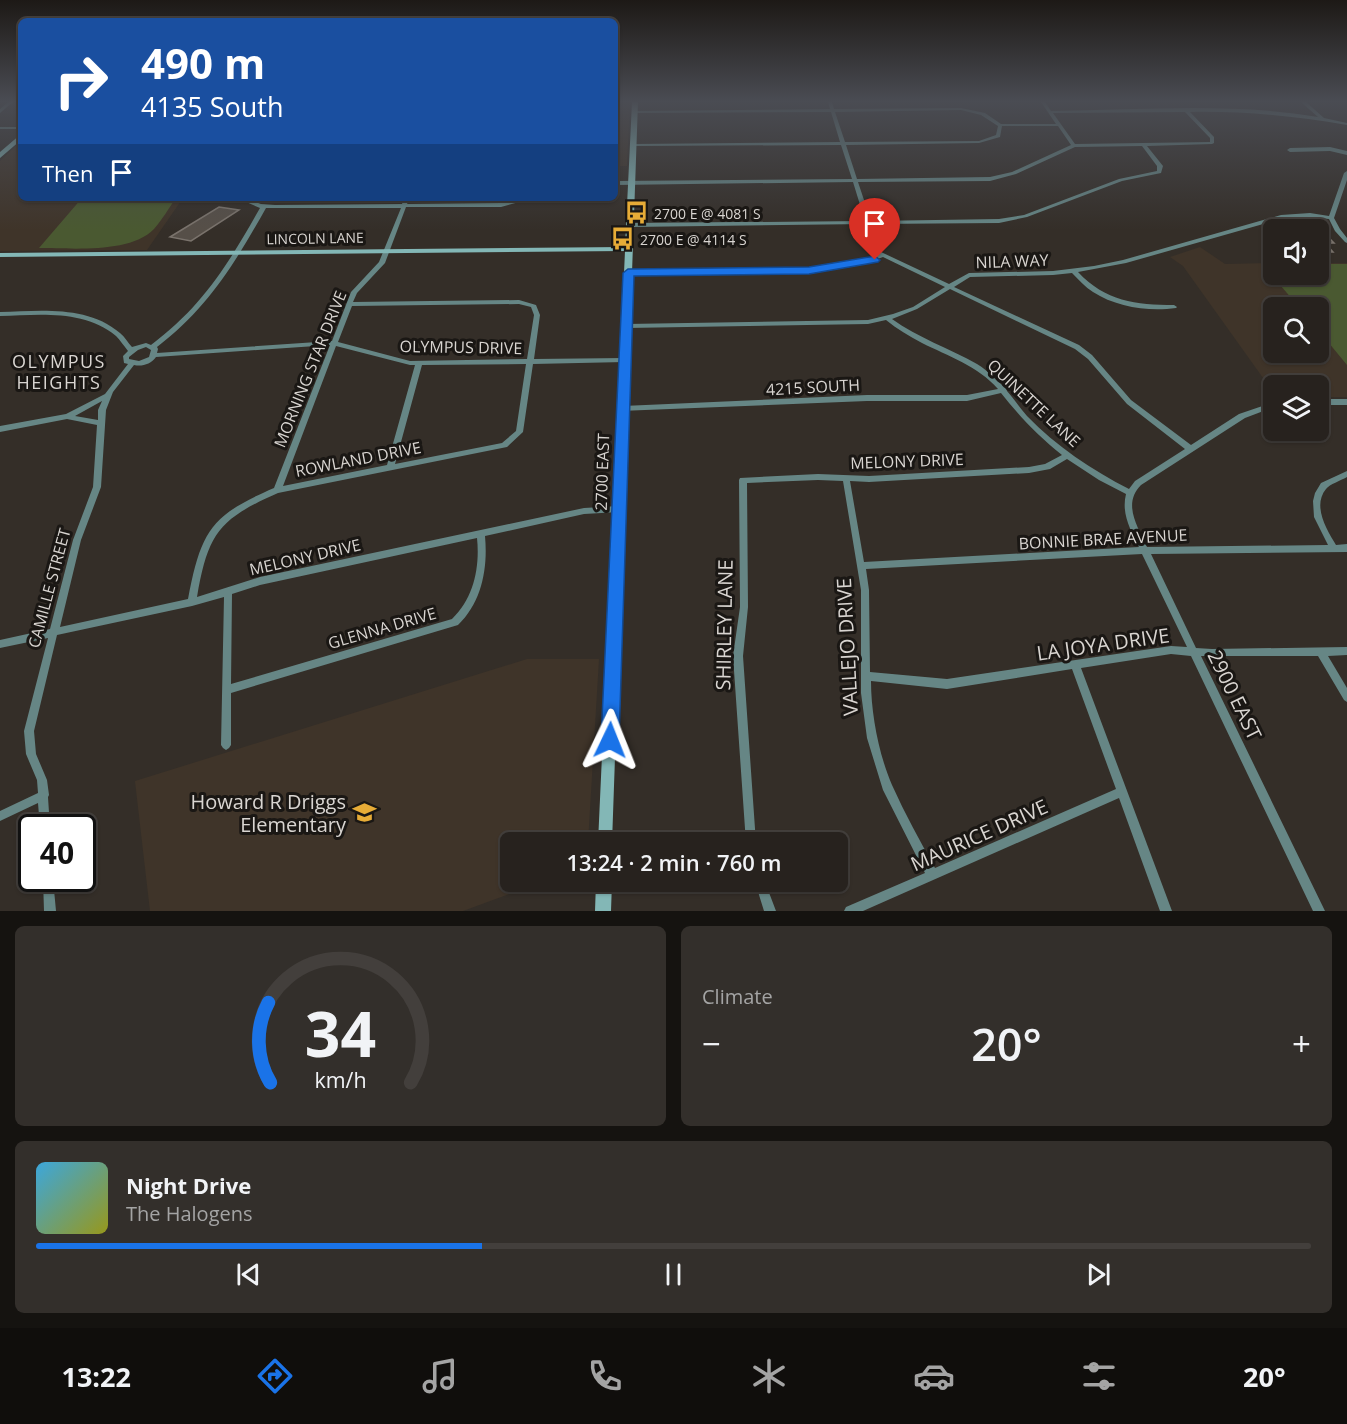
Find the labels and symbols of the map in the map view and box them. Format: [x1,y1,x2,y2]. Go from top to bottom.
pin [849,198,900,260]
bus stop icon: 2700 E @ 4081 S [623,200,649,226]
place label: 2700 E @ 4081 S [654,204,761,223]
bus stop icon: 2700 E @ 4114 S [609,226,635,252]
street label: LINCOLN LANE [266,228,364,248]
place label: 2700 E @ 4114 S [640,230,747,249]
street label: NILA WAY [975,249,1049,273]
street label: MORNING STAR DRIVE [268,287,352,451]
street label: OLYMPUS DRIVE [399,335,523,359]
district label: OLYMPUS HEIGHTS [12,349,106,394]
street label: QUINETTE LANE [983,354,1085,452]
street label: 4215 SOUTH [765,374,861,400]
street label: 2700 EAST [590,433,614,511]
street label: ROWLAND DRIVE [293,436,423,482]
street label: MELONY DRIVE [850,448,964,474]
street label: BONNIE BRAE AVENUE [1018,524,1188,554]
street label: CAMILLE STREET [22,526,76,650]
street label: MELONY DRIVE [247,534,363,580]
street label: SHIRLEY LANE [709,559,739,691]
street label: VALLEJO DRIVE [830,577,864,717]
street label: GLENNA DRIVE [325,602,439,654]
street label: LA JOYA DRIVE [1035,621,1171,667]
street label: 2900 EAST [1202,646,1268,744]
position arrow [578,708,642,772]
place label: Howard R Driggs Elementary [190,788,347,838]
street label: MAURICE DRIVE [906,793,1052,877]
school or university icon: Howard R Driggs Elementary [351,799,377,825]
speed limit sign: 40 [18,814,96,892]

